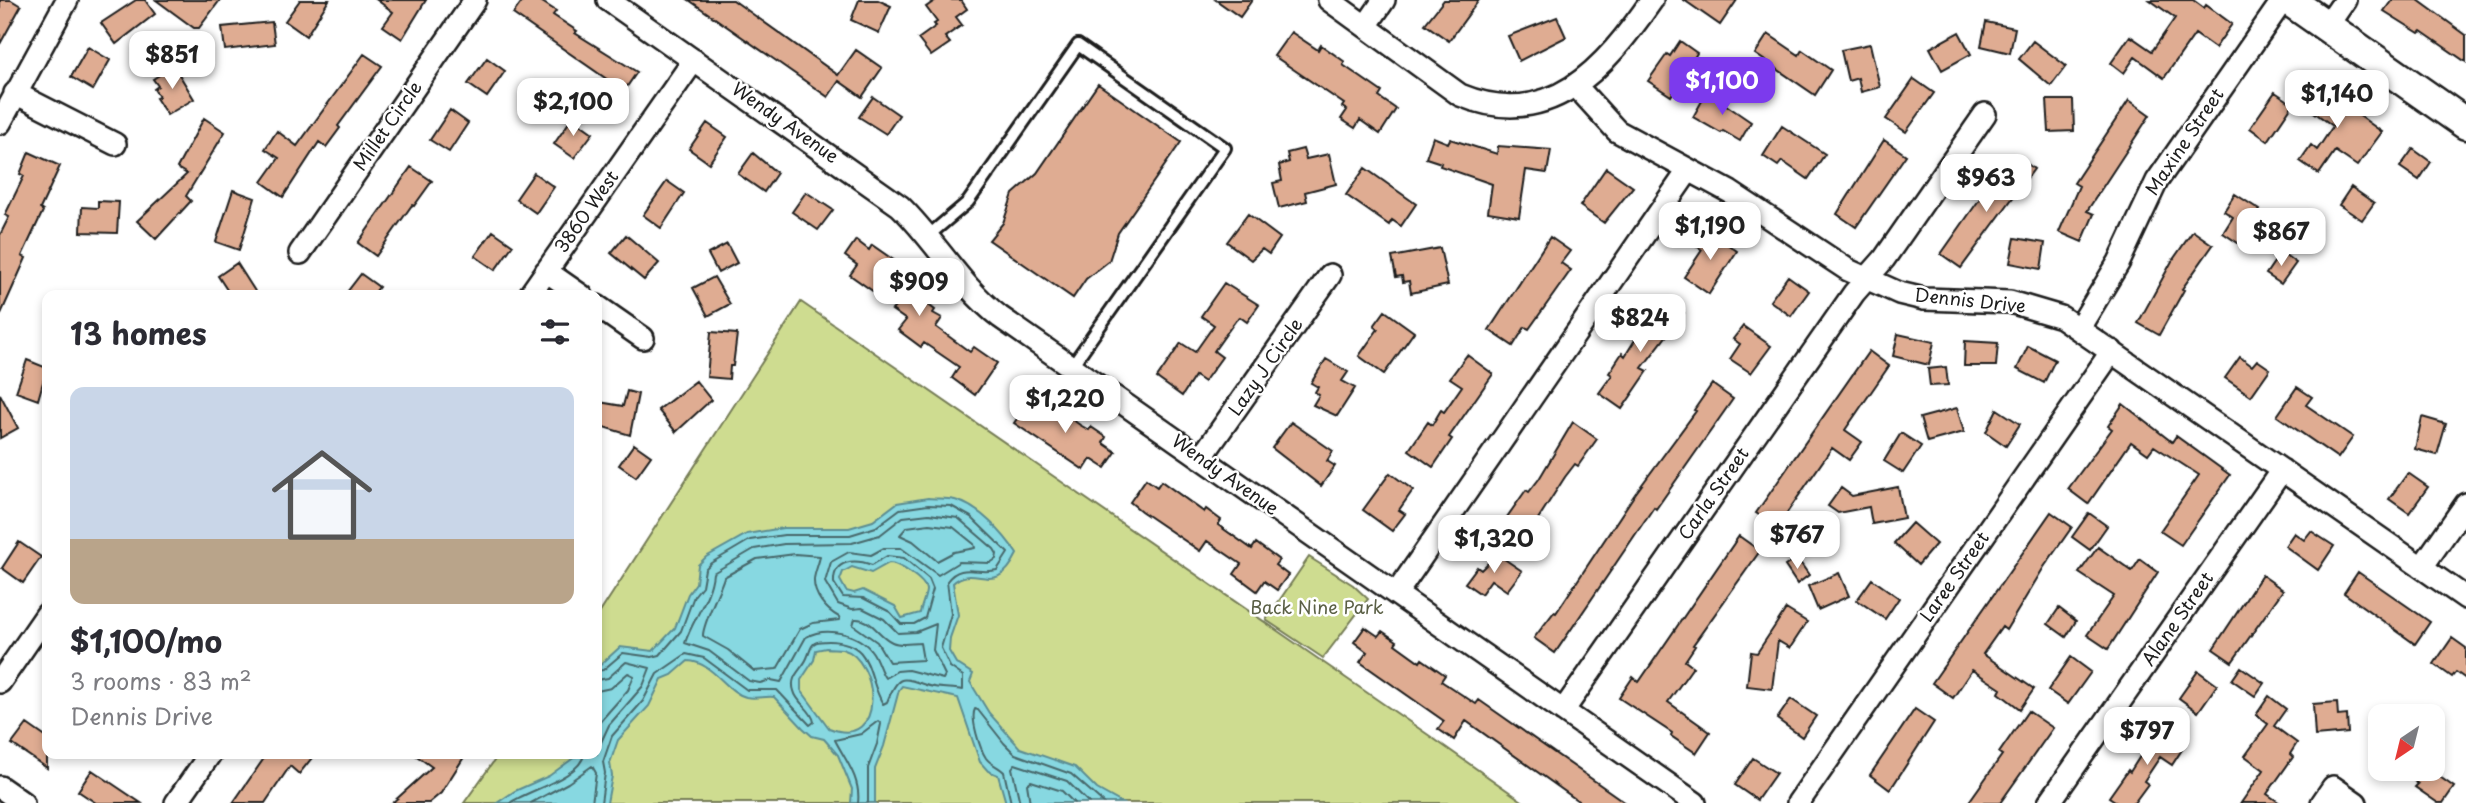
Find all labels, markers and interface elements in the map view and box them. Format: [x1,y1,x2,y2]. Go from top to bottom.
pin: $851 [131,32,213,91]
text: $851 [145,36,199,71]
pin: $1,100 [1665,58,1779,117]
text: $1,100 [1685,62,1759,97]
pin: $1,140 [2280,71,2394,130]
street label: Millet Circle [346,75,428,176]
street label: Wendy Avenue [727,75,845,169]
text: $1,140 [2301,75,2373,110]
pin: $2,100 [516,78,630,138]
street label: Maxine Street [2138,82,2230,200]
text: $2,100 [533,83,613,118]
pin: $963 [1945,154,2027,214]
text: $963 [1956,159,2016,194]
street label: 3860 West [547,164,624,258]
pin: $1,190 [1653,202,1767,262]
text: $1,190 [1675,207,1745,242]
pin: $867 [2240,208,2322,268]
text: $867 [2253,213,2309,248]
pin: $909 [878,258,960,318]
text: $909 [889,263,949,298]
street label: Dennis Drive [1913,280,2027,319]
pin: $824 [1599,294,1681,354]
text: $824 [1611,299,1669,334]
text: 13 homes [70,310,207,355]
street label: Lazy J Circle [1221,312,1309,421]
icon: filters [536,313,574,351]
pin: $1,220 [1008,376,1122,435]
text: $1,220 [1025,380,1105,415]
street label: Wendy Avenue [1167,427,1285,521]
icon: home [259,432,385,558]
street label: Carla Street [1671,441,1755,545]
pin: $767 [1756,512,1838,571]
pin: $1,320 [1437,516,1551,575]
text: $767 [1770,516,1824,551]
text: $1,320 [1454,520,1534,555]
street label: Laree Street [1913,525,1995,627]
street label: Alane Street [2134,566,2219,671]
park label: Back Nine Park [1250,593,1384,620]
text: $1,100/mo [70,618,222,663]
text: 3 rooms · 83 m² [70,663,252,698]
text: Dennis Drive [70,698,213,733]
north arrow [2368,704,2445,780]
map controls [2368,704,2445,781]
pin: $797 [2106,708,2188,767]
text: $797 [2120,712,2174,747]

